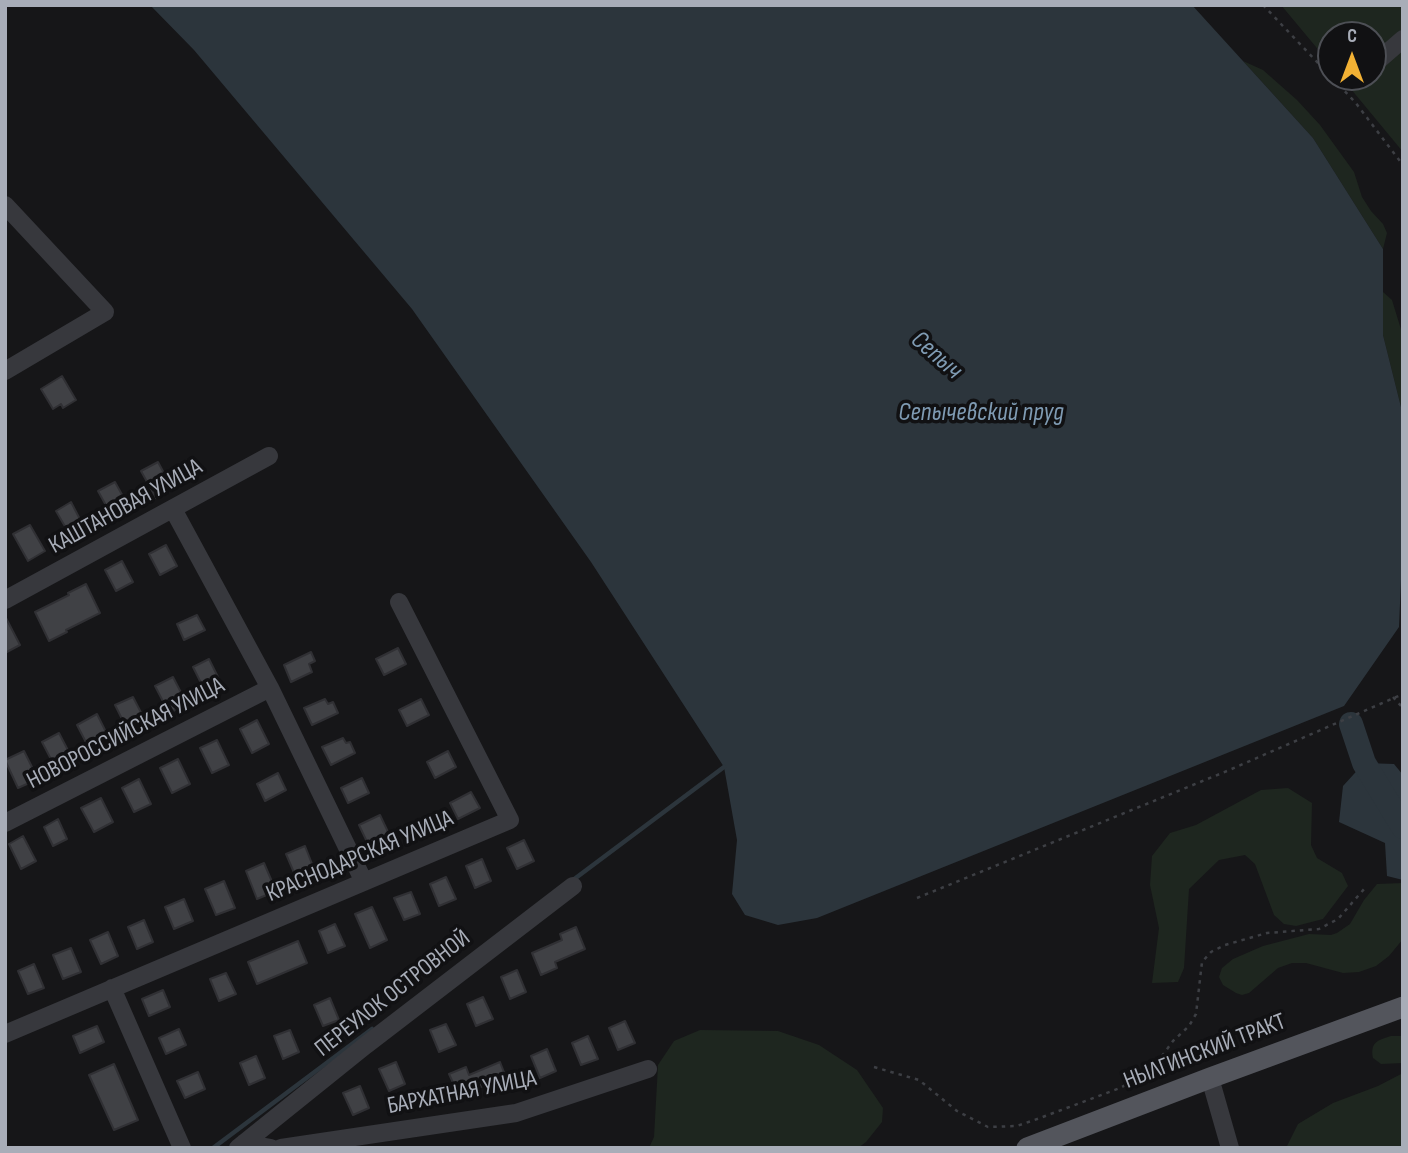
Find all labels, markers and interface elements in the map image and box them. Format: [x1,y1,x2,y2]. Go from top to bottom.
north arrow [1317,21,1387,91]
text: С [1347,25,1357,48]
water label: Сепыч [904,325,968,387]
water label: Сепычевский пруд [898,397,1064,429]
street label: КАШТАНОВАЯ УЛИЦА [44,453,208,561]
street label: НОВОРОССИЙСКАЯ УЛИЦА [22,672,230,796]
street label: КРАСНОДАРСКАЯ УЛИЦА [262,805,458,909]
street label: ПЕРЕУЛОК ОСТРОВНОЙ [310,924,476,1064]
street label: НЫЛГИНСКИЙ ТРАКТ [1120,1008,1290,1096]
street label: БАРХАТНАЯ УЛИЦА [385,1064,539,1122]

